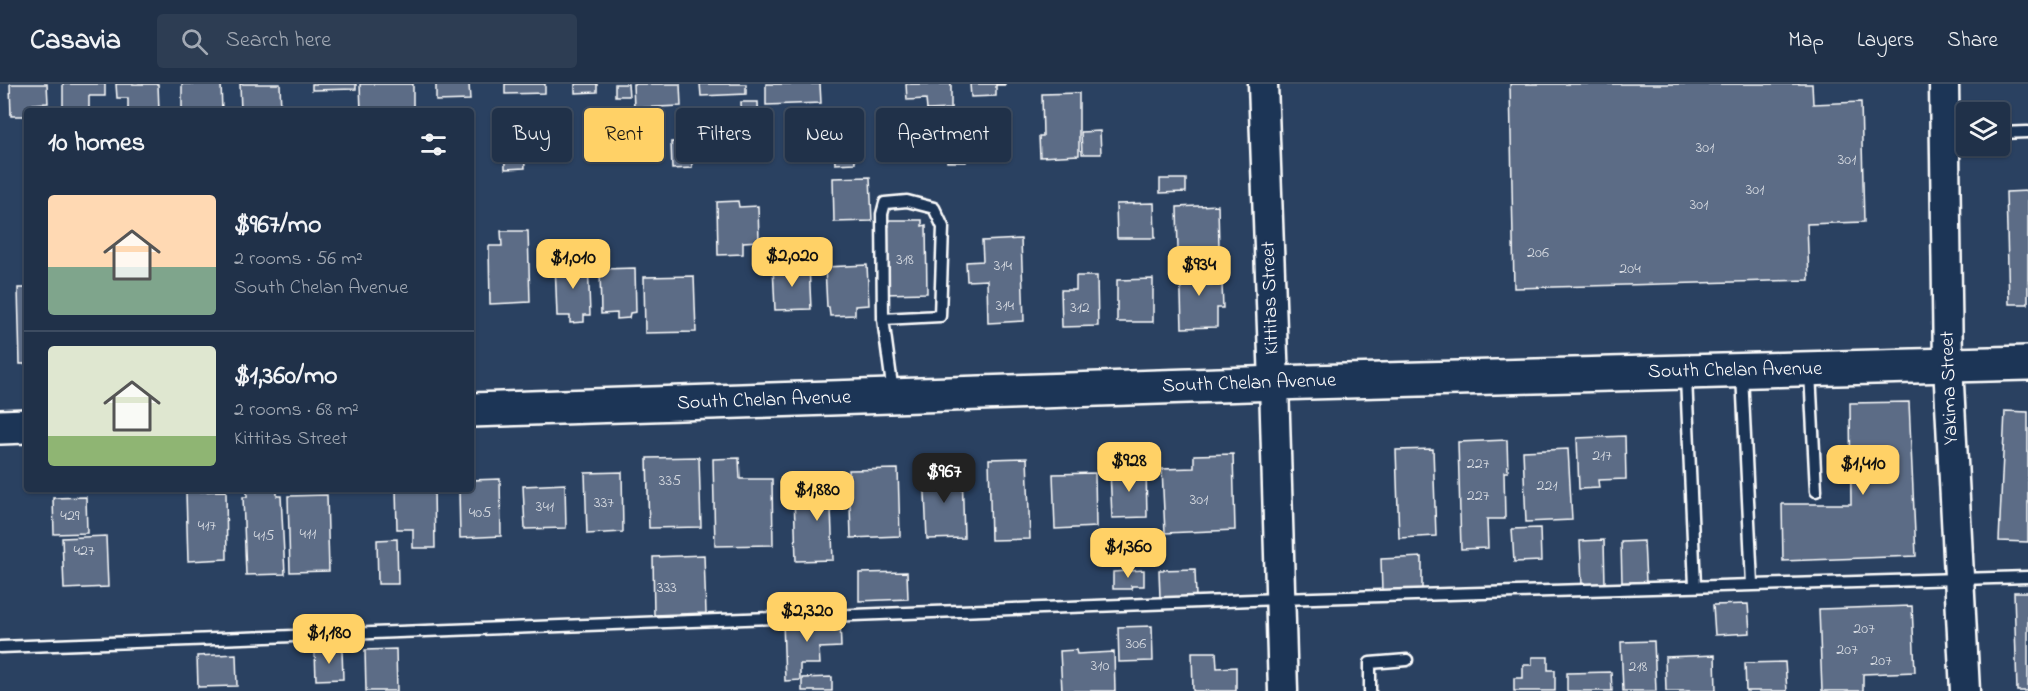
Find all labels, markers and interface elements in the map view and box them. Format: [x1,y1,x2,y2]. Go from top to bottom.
search box [157,14,577,68]
text: Casavia [30,21,121,62]
icon: search [178,25,211,58]
text: Search here [226,25,331,57]
text: Map [1788,26,1824,56]
text: Layers [1857,26,1914,56]
text: Share [1947,26,1998,56]
map controls [1956,102,2010,156]
button: layers [1956,102,2010,156]
chip: Buy [492,108,572,162]
chip: Rent [584,108,664,162]
chip: Filters [676,108,773,162]
chip: New [785,108,864,162]
chip: Apartment [876,108,1011,162]
text: 10 homes [48,125,145,163]
icon: filters [417,128,450,161]
house number: 301 [1696,136,1714,160]
house number: 301 [1838,148,1856,172]
house number: 301 [1746,178,1764,202]
house number: 301 [1690,193,1708,217]
text: $967/mo [234,207,321,245]
icon: home [96,219,168,291]
pin: $2,020 [743,237,841,288]
pin: $1,010 [524,239,622,290]
street label: Kittitas Street [1255,241,1287,355]
house number: 206 [1527,241,1549,265]
text: $2,020 [766,242,818,271]
text: $1,010 [550,244,596,273]
text: 2 rooms · 56 m² [234,245,363,274]
pin: $934 [1163,246,1235,297]
house number: 318 [896,248,914,272]
text: $934 [1182,251,1216,280]
house number: 314 [994,254,1013,278]
house number: 204 [1619,257,1641,281]
text: South Chelan Avenue [234,274,408,303]
house number: 314 [996,294,1015,318]
house number: 312 [1070,296,1090,320]
street label: Yakima Street [1934,330,1966,446]
street label: South Chelan Avenue [1648,355,1822,387]
text: $1,360/mo [234,358,338,396]
street label: South Chelan Avenue [1161,366,1337,402]
icon: home [96,370,168,442]
street label: South Chelan Avenue [676,383,852,419]
text: 2 rooms · 68 m² [234,396,359,425]
text: Kittitas Street [234,425,347,454]
pin: $928 [1093,442,1165,493]
house number: 217 [1592,444,1612,468]
pin: $1,410 [1814,445,1912,496]
text: $928 [1111,447,1147,476]
text: $1,410 [1840,450,1886,479]
house number: 227 [1467,452,1490,476]
pin: $967 [908,453,980,504]
text: $967 [926,458,962,487]
house number: 335 [659,469,681,493]
pin: $1,880 [768,471,866,522]
house number: 221 [1537,474,1558,498]
text: $1,880 [794,476,840,505]
house number: 227 [1467,484,1490,508]
house number: 301 [1190,488,1208,512]
house number: 337 [594,491,614,515]
house number: 341 [536,495,554,519]
house number: 405 [469,501,491,525]
house number: 429 [60,504,80,528]
house number: 417 [198,514,217,538]
house number: 411 [300,522,316,546]
house number: 415 [254,524,274,548]
pin: $1,360 [1079,528,1177,579]
text: $1,360 [1104,533,1152,562]
house number: 427 [73,539,95,563]
house number: 333 [657,576,677,600]
pin: $2,320 [758,592,856,643]
text: $2,320 [781,597,833,626]
pin: $1,180 [280,614,378,665]
house number: 207 [1853,617,1875,641]
text: $1,180 [307,619,351,648]
house number: 306 [1126,632,1146,656]
house number: 207 [1836,638,1858,662]
house number: 207 [1870,649,1892,673]
house number: 310 [1091,654,1109,678]
house number: 218 [1628,655,1648,679]

